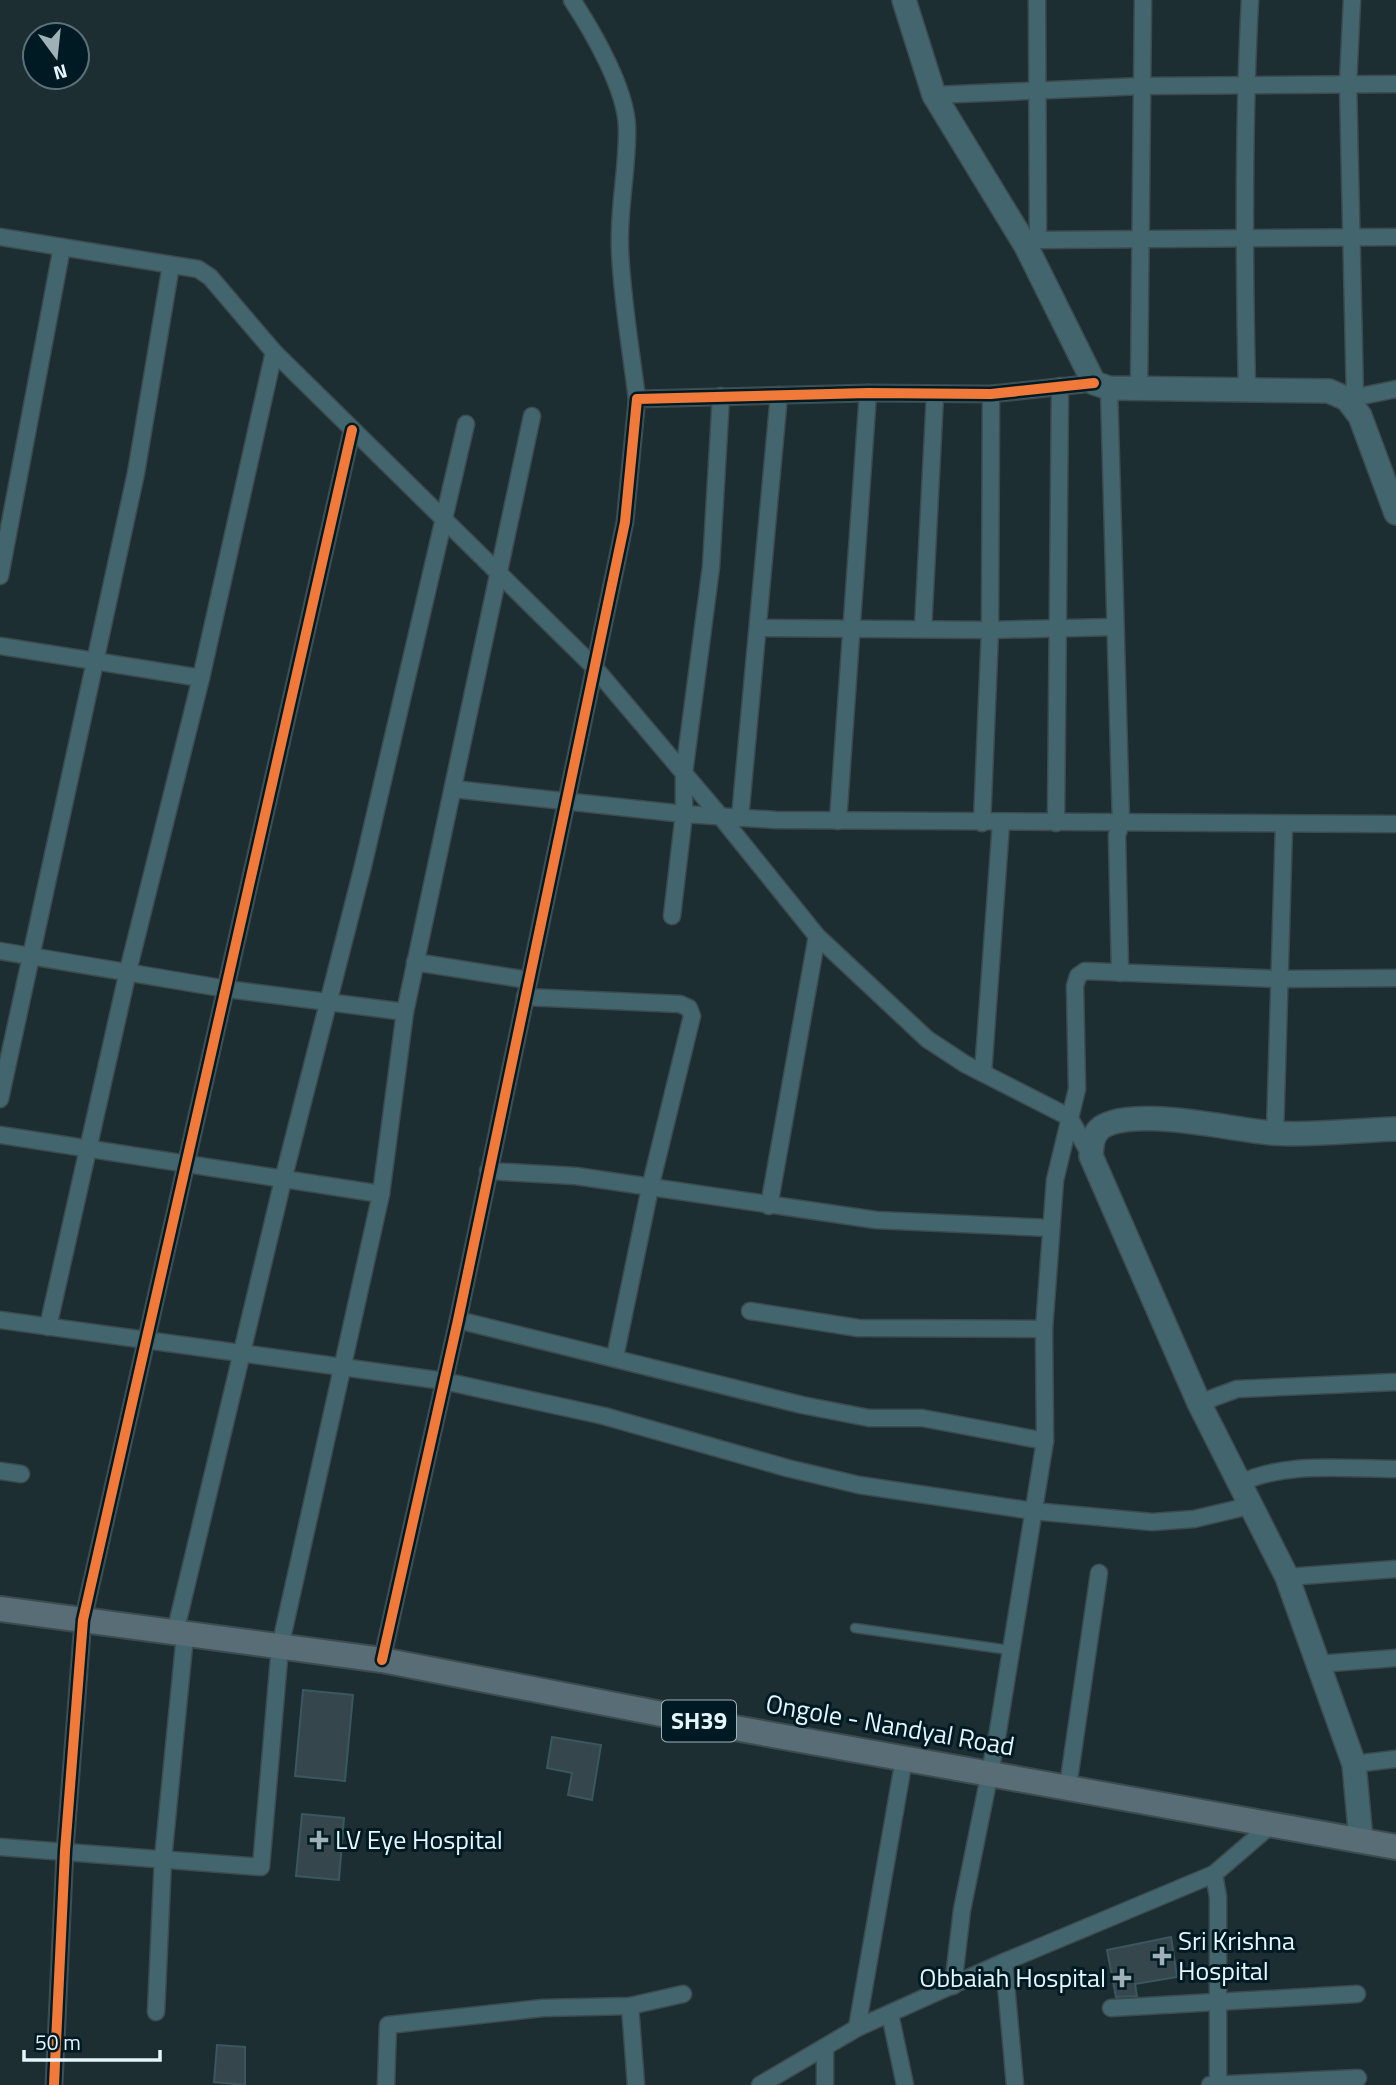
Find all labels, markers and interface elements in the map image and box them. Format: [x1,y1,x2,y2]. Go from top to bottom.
north arrow [21,21,91,91]
text: N [50,57,71,89]
street label: Ongole - Nandyal Road [763,1683,1017,1766]
road number: SH39 [662,1700,736,1742]
place label: LV Eye Hospital [335,1820,503,1859]
marker: LV Eye Hospital [309,1830,329,1850]
place label: Sri Krishna Hospital [1178,1921,1295,1990]
marker: Sri Krishna Hospital [1152,1946,1172,1966]
place label: Obbaiah Hospital [919,1958,1106,1997]
marker: Obbaiah Hospital [1112,1968,1132,1988]
scale bar [24,2018,161,2062]
text: 50 m [35,2026,81,2058]

